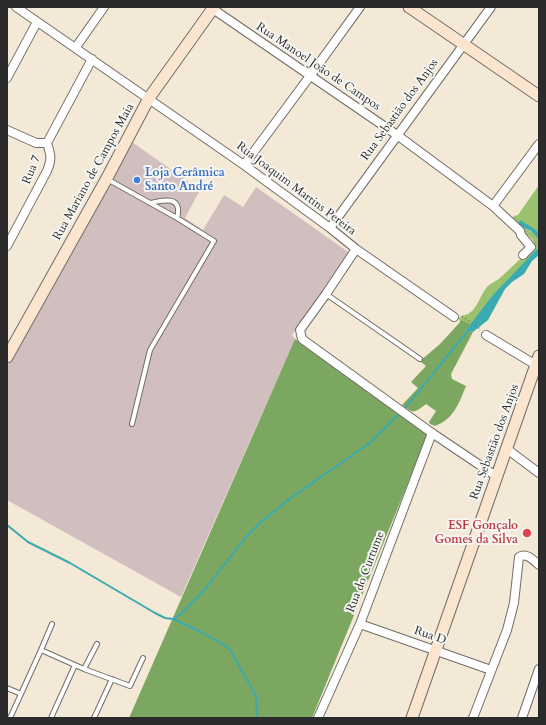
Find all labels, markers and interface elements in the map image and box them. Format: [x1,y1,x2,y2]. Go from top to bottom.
street label: Rua Manoel João de Campos [253,20,383,114]
street label: Rua Sebastião dos Anjos [358,56,442,164]
street label: Rua Mariano de Campos Maia [50,101,138,243]
street label: Rua Joaquim Martins Pereira [233,139,359,239]
street label: Rua 7 [20,154,44,186]
place label: Loja Cerâmica Santo André [145,166,225,194]
marker: Loja Cerâmica Santo André [132,175,142,185]
street label: Rua Sebastião dos Anjos [467,382,523,502]
place label: ESF Gonçalo Gomes da Silva [435,519,518,547]
marker: ESF Gonçalo Gomes da Silva [521,527,533,539]
street label: Rua do Curtume [344,530,388,614]
street label: Rua D [412,624,448,648]

